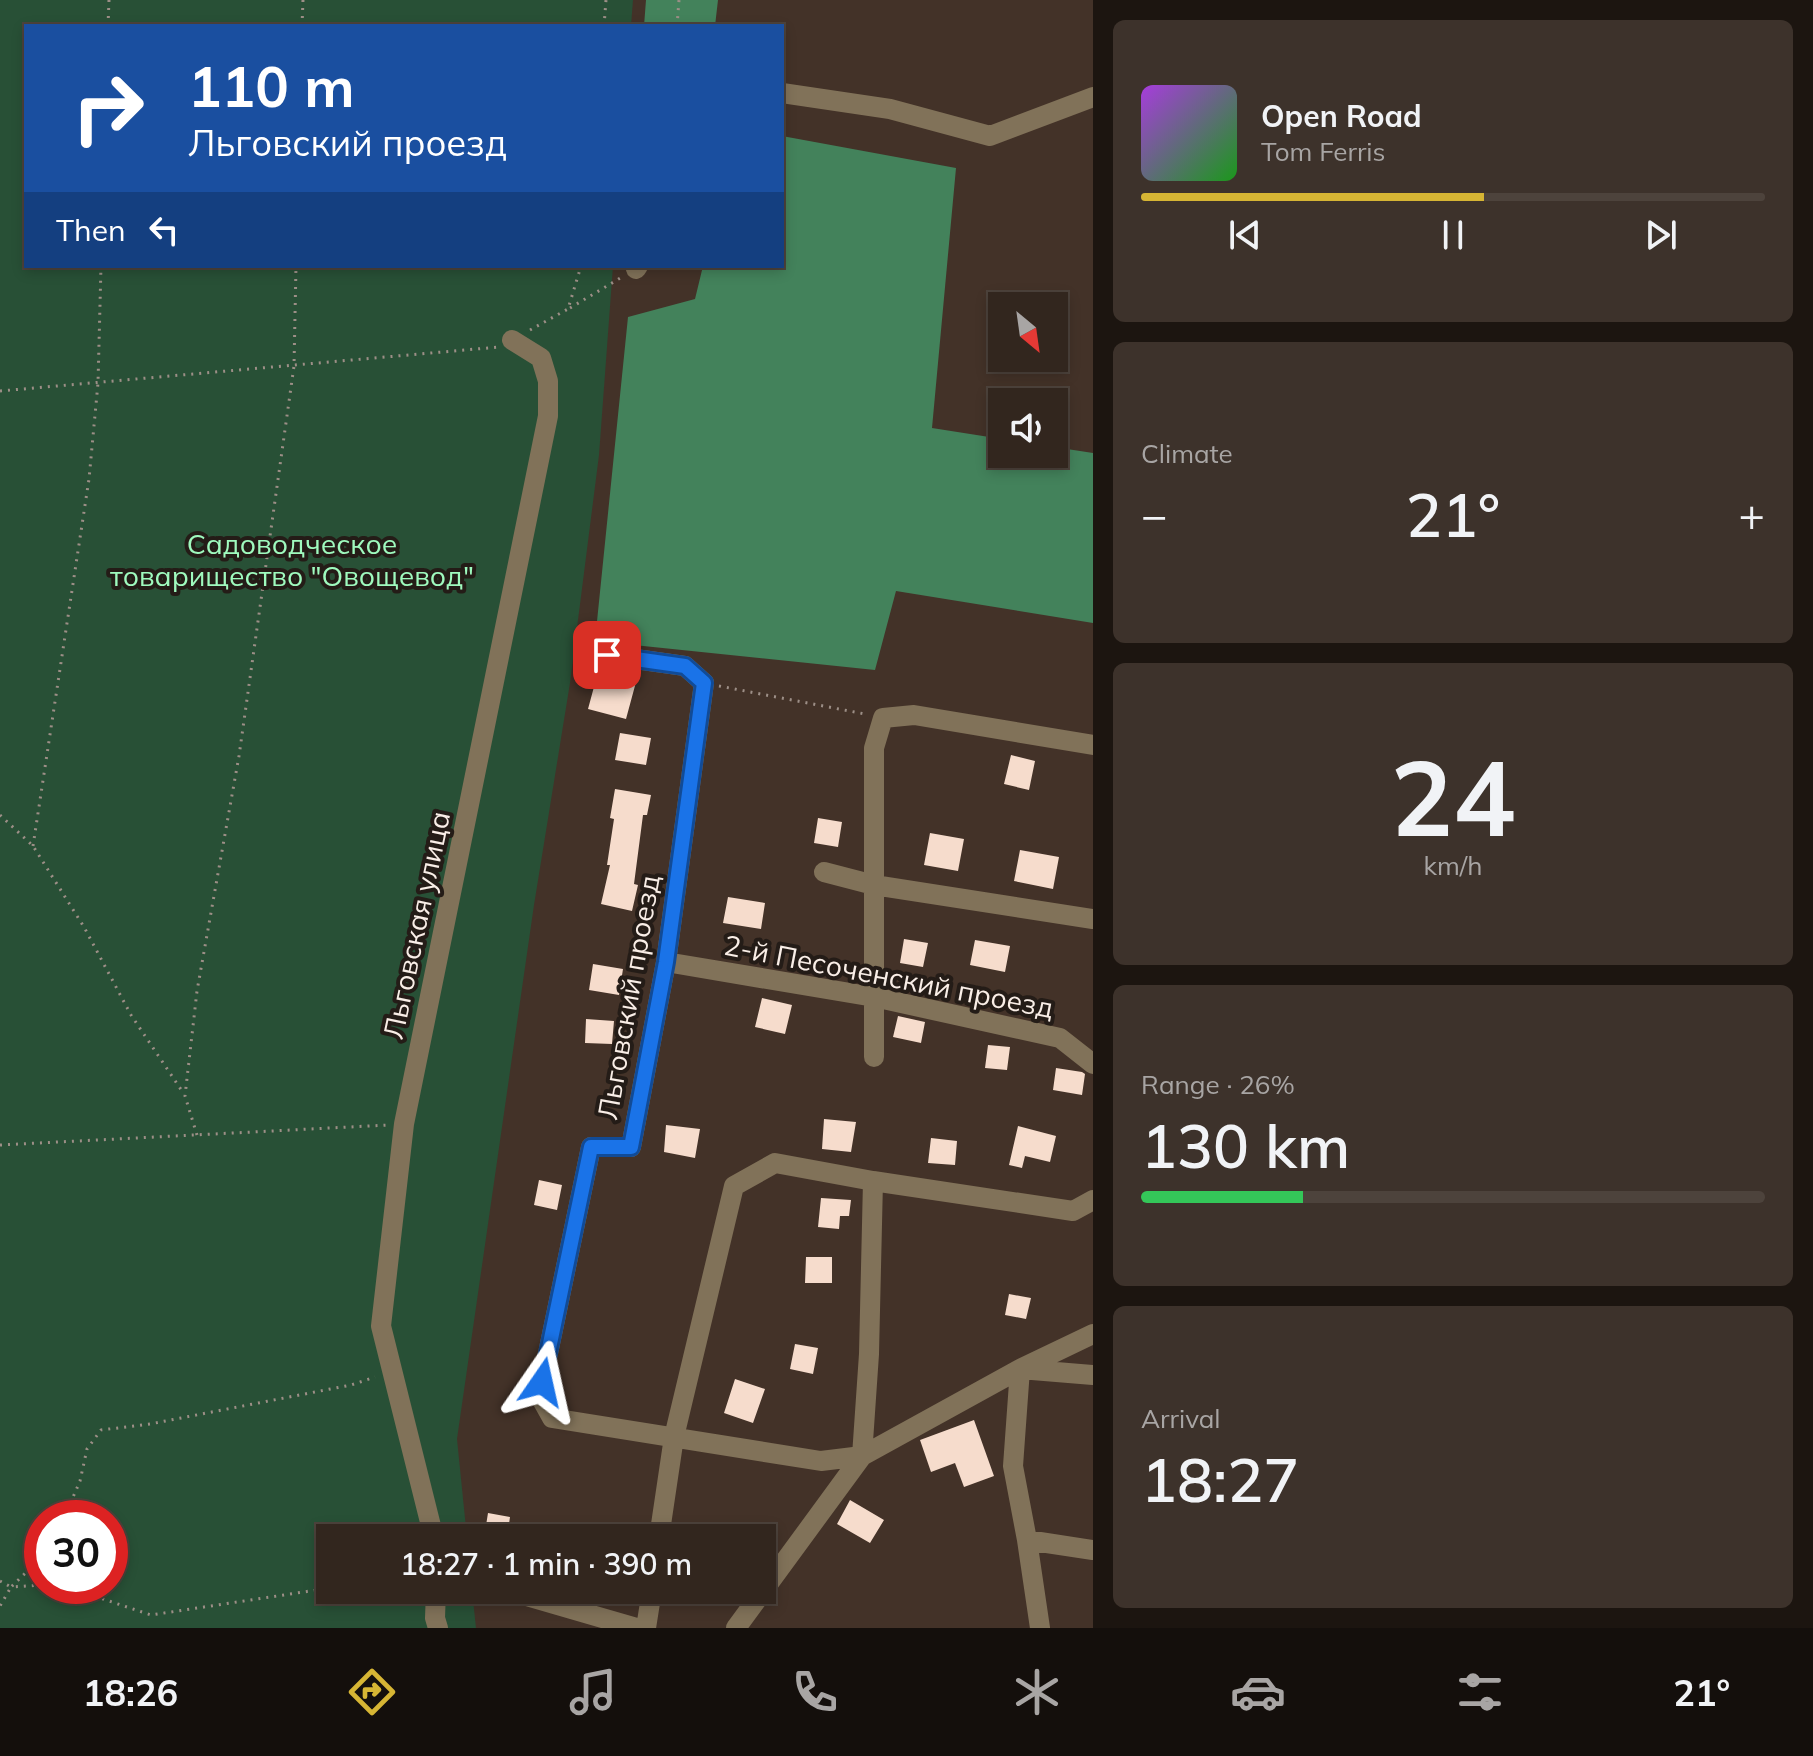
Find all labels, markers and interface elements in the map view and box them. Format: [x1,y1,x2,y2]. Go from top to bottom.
text: 110 m [188,51,355,121]
icon: right [56,56,160,160]
text: Open Road [1261,97,1422,135]
text: Льговский проезд [188,120,507,165]
text: Tom Ferris [1261,135,1385,168]
icon: left [142,208,186,252]
text: Then [56,211,126,249]
icon: previous [1223,213,1267,257]
icon: pause [1431,213,1475,257]
icon: next [1639,213,1683,257]
north arrow [988,292,1068,372]
map controls [988,292,1068,468]
button: sound [988,388,1068,468]
text: Climate [1141,437,1233,470]
text: 21° [1406,477,1500,552]
text: − [1141,487,1167,542]
text: + [1739,487,1765,542]
park label: Садоводческое товарищество "Овощевод" [110,526,474,593]
pin [573,621,641,689]
icon: arrive [585,633,629,677]
text: 24 [1391,731,1515,862]
street label: Льговская улица [375,808,457,1042]
text: km/h [1424,849,1482,882]
street label: Льговский проезд [589,872,667,1122]
street label: 2-й Песоченский проезд [721,927,1057,1025]
text: Range · 26% [1141,1068,1295,1101]
text: 130 km [1141,1108,1350,1183]
position arrow [500,1340,584,1424]
text: Arrival [1141,1402,1221,1435]
text: 18:27 [1141,1442,1299,1517]
speed limit sign: 30 [24,1500,128,1604]
text: 18:27 · 1 min · 390 m [400,1545,692,1583]
icon: directions [344,1664,400,1720]
icon: music [565,1664,621,1720]
icon: phone [787,1664,843,1720]
icon: climate [1009,1664,1065,1720]
icon: car [1230,1664,1286,1720]
icon: filters [1452,1664,1508,1720]
text: 18:26 [83,1670,178,1715]
text: 21° [1673,1670,1730,1715]

